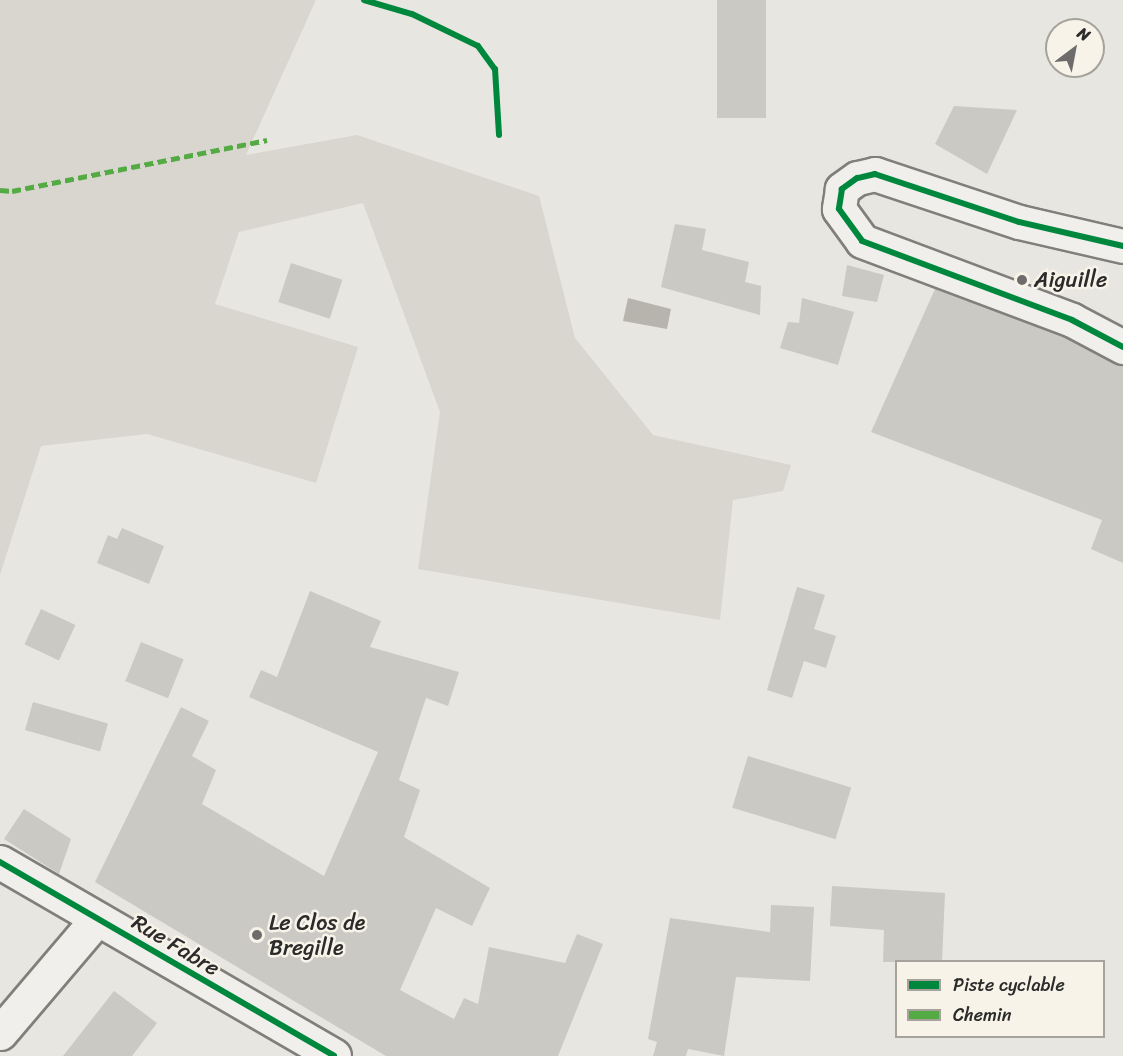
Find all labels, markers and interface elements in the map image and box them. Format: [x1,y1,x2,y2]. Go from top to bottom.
north arrow [1045,18,1105,78]
text: N [1071,19,1096,49]
place label: Aiguille [1034,267,1107,293]
marker: Aiguille [1015,273,1029,287]
street label: Rue Fabre [127,909,225,981]
place label: Le Clos de Bregille [269,909,366,960]
marker: Le Clos de Bregille [250,928,264,942]
legend [895,960,1105,1038]
text: Piste cyclable [953,969,1065,1001]
text: Chemin [953,999,1011,1031]

